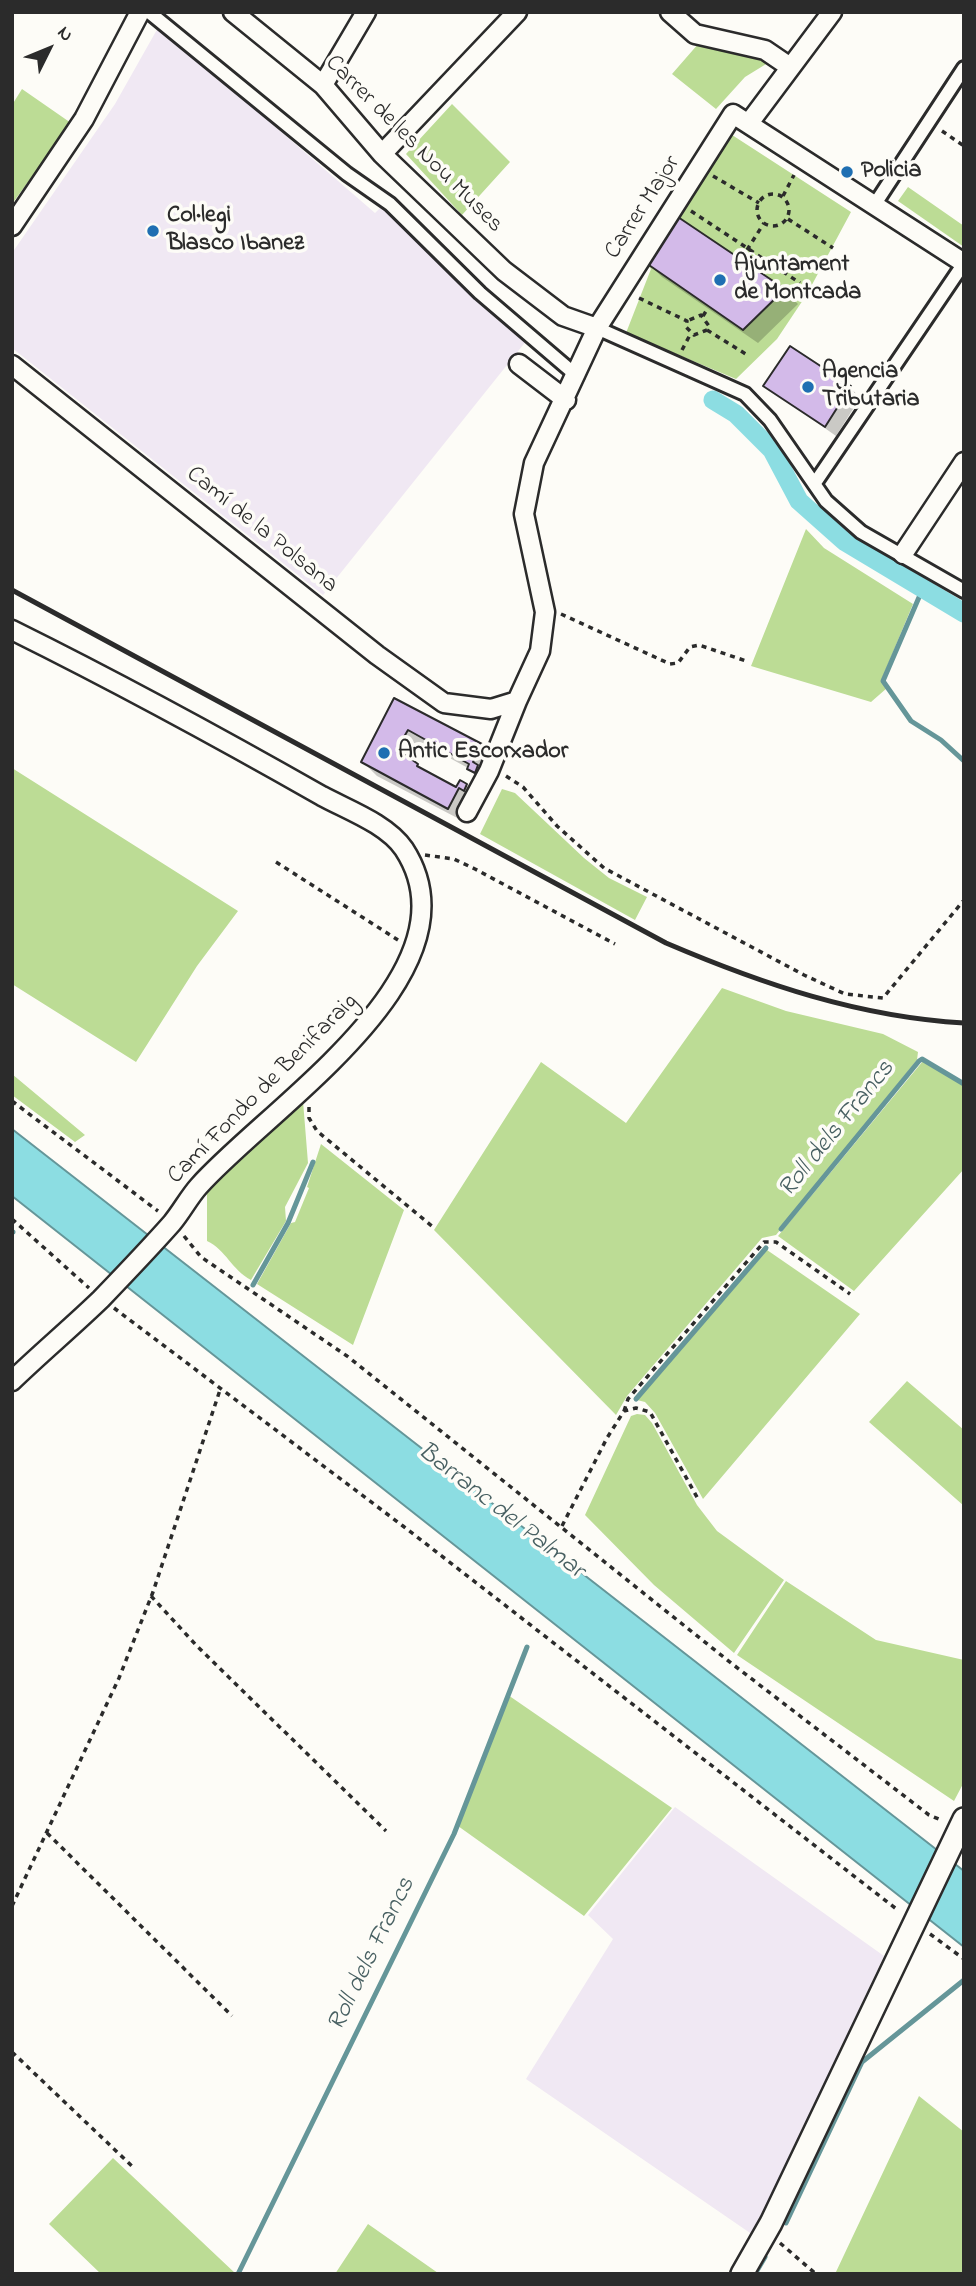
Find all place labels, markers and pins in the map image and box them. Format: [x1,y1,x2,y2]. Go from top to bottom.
place label: Policia [861,158,922,186]
marker: Policia [839,164,855,180]
place label: Col·legi Blasco Ibanez [167,203,304,259]
marker: Col·legi Blasco Ibanez [145,223,161,239]
place label: Ajuntament de Montcada [734,252,861,308]
marker: Ajuntament de Montcada [712,272,728,288]
place label: Agencia Tributaria [822,359,920,415]
marker: Agencia Tributaria [800,379,816,395]
place label: Antic Escorxador [398,739,568,767]
marker: Antic Escorxador [376,745,392,761]

